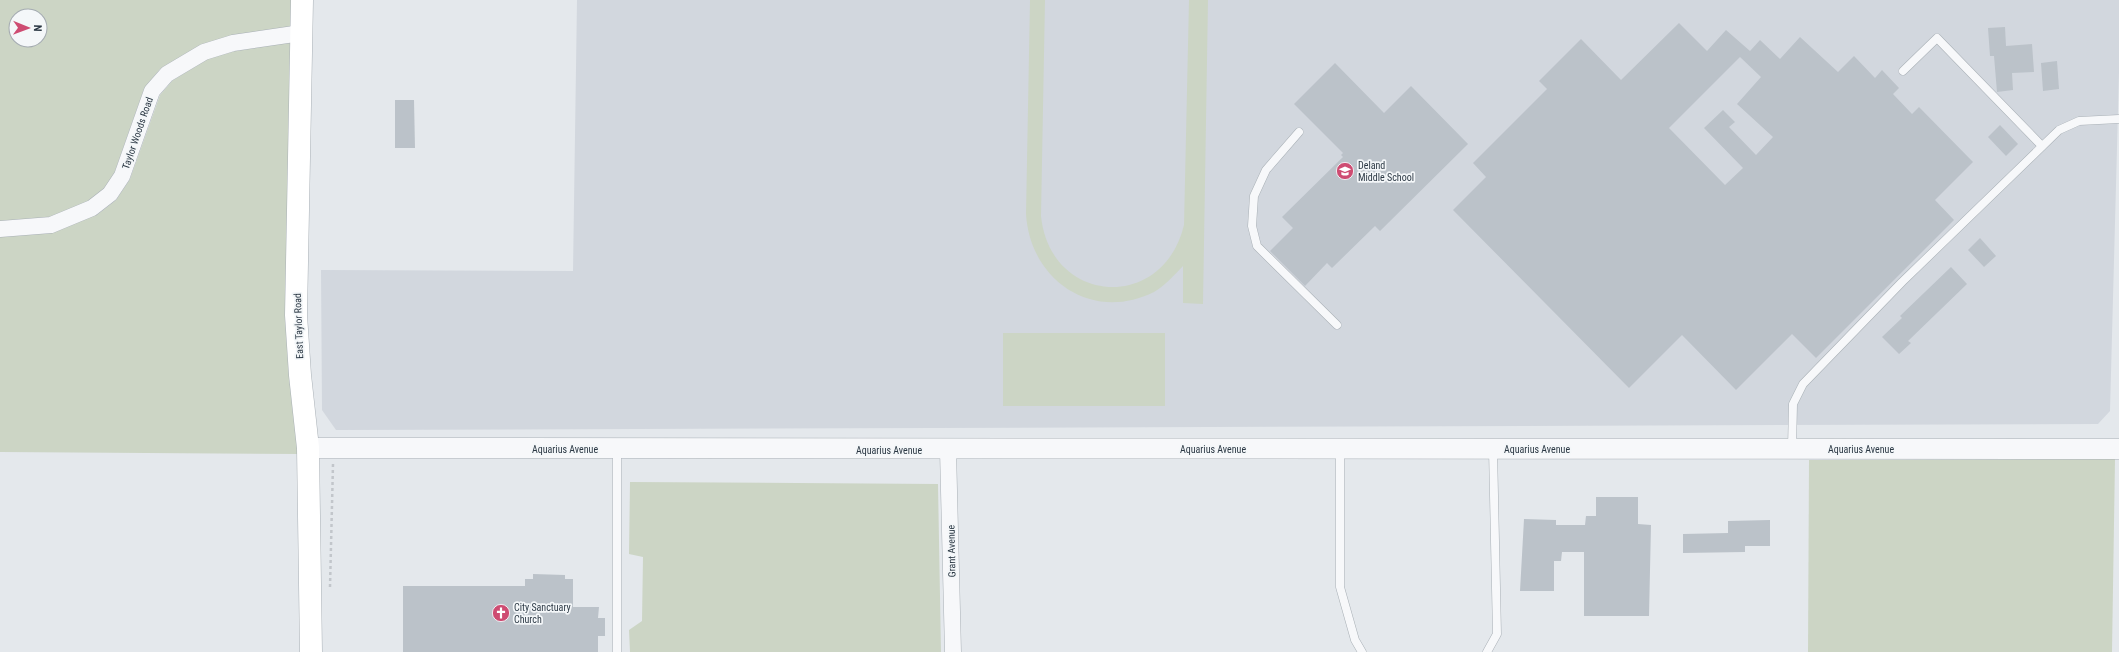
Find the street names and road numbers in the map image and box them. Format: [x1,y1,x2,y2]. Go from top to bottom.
street label: Taylor Woods Road [120,96,155,171]
street label: East Taylor Road [292,293,305,359]
street label: Aquarius Avenue [532,444,598,455]
street label: Aquarius Avenue [1180,444,1246,455]
street label: Aquarius Avenue [1504,444,1570,455]
street label: Aquarius Avenue [1828,444,1894,455]
street label: Aquarius Avenue [856,445,922,456]
street label: Grant Avenue [946,524,957,577]

